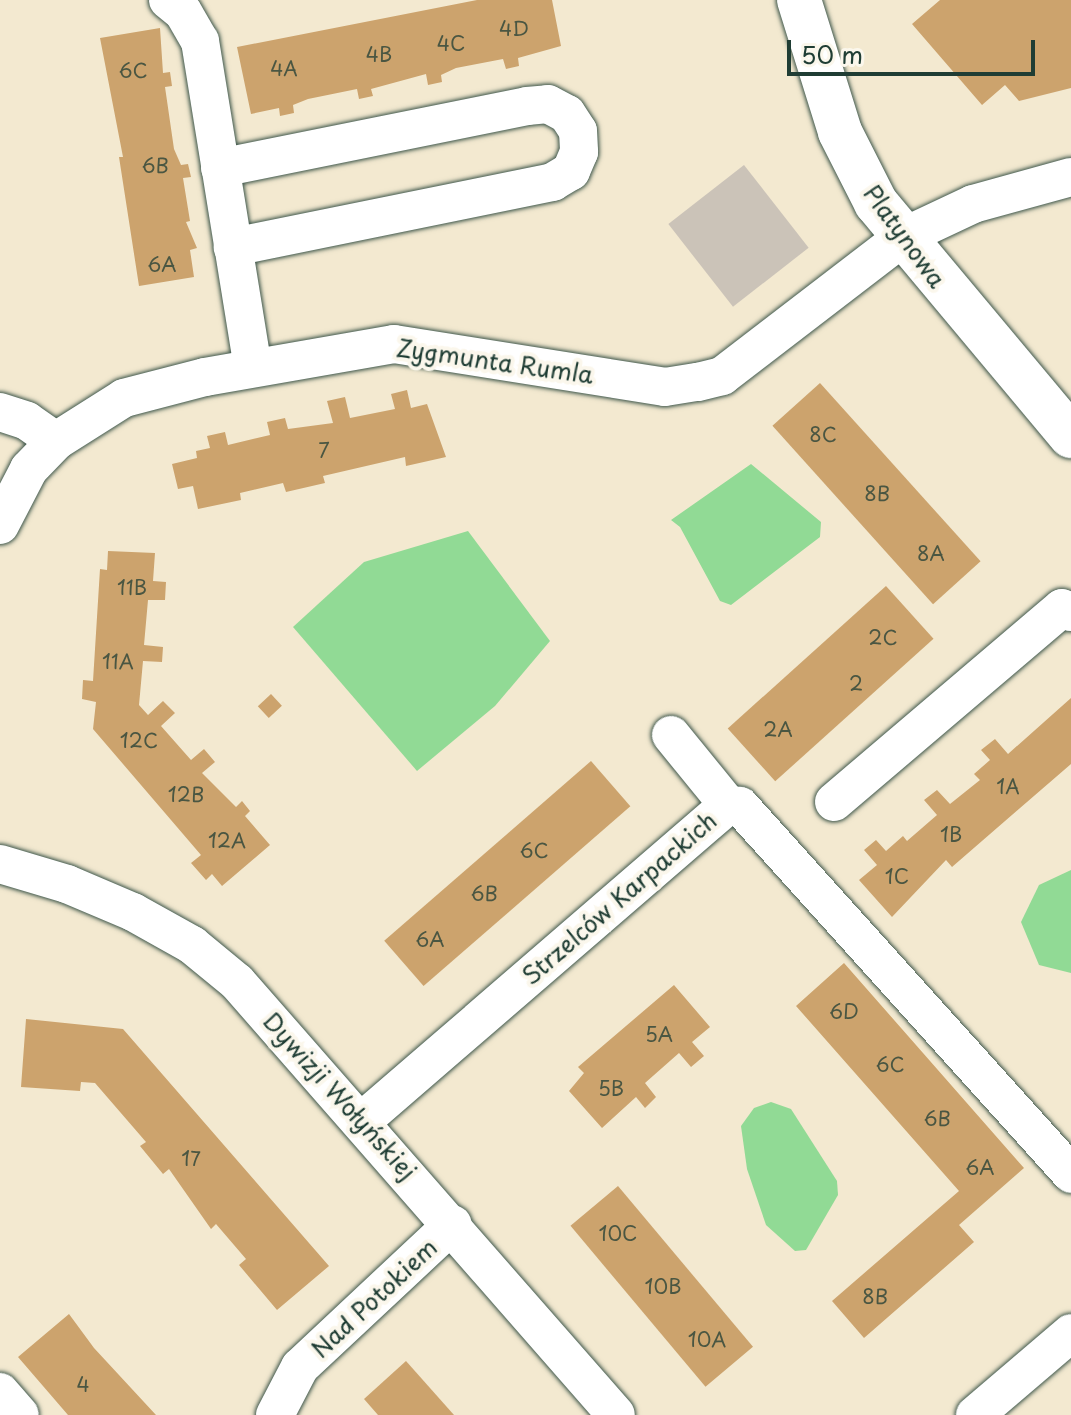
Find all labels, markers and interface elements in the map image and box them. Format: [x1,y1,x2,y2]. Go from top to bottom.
house number: 4D [499,16,529,40]
scale bar [791,24,1039,74]
house number: 4C [437,31,465,55]
text: 50 m [801,36,863,72]
house number: 4B [366,42,392,66]
house number: 4A [270,56,298,80]
house number: 6C [118,58,148,82]
house number: 6B [141,153,169,177]
street label: Platynowa [858,179,952,293]
house number: 6A [147,252,177,276]
street label: Zygmunta Rumla [394,333,596,389]
house number: 8C [809,422,837,446]
house number: 7 [318,438,330,462]
house number: 8B [864,481,890,505]
house number: 8A [917,541,945,565]
house number: 11B [117,575,147,599]
house number: 2C [868,625,898,649]
house number: 11A [102,649,134,673]
house number: 2 [849,671,863,695]
house number: 2A [763,717,793,741]
house number: 12C [120,728,158,752]
house number: 1A [996,774,1020,798]
house number: 12B [168,782,204,806]
street label: Strzelców Karpackich [516,806,722,990]
house number: 1B [940,822,962,846]
house number: 12A [208,828,246,852]
house number: 6C [519,838,549,862]
house number: 1C [885,864,909,888]
house number: 6B [470,881,498,905]
house number: 6A [415,927,445,951]
house number: 6D [829,999,859,1023]
street label: Dywizji Wołyńskiej [258,1007,422,1185]
house number: 5A [645,1022,673,1046]
house number: 6C [875,1052,905,1076]
house number: 5B [598,1076,624,1100]
house number: 6B [923,1106,951,1130]
house number: 17 [181,1146,201,1170]
house number: 6A [965,1155,995,1179]
house number: 10C [598,1221,638,1245]
street label: Nad Potokiem [305,1232,443,1364]
house number: 10B [645,1274,681,1298]
house number: 8B [862,1284,888,1308]
house number: 10A [688,1327,726,1351]
house number: 4 [76,1372,90,1396]

